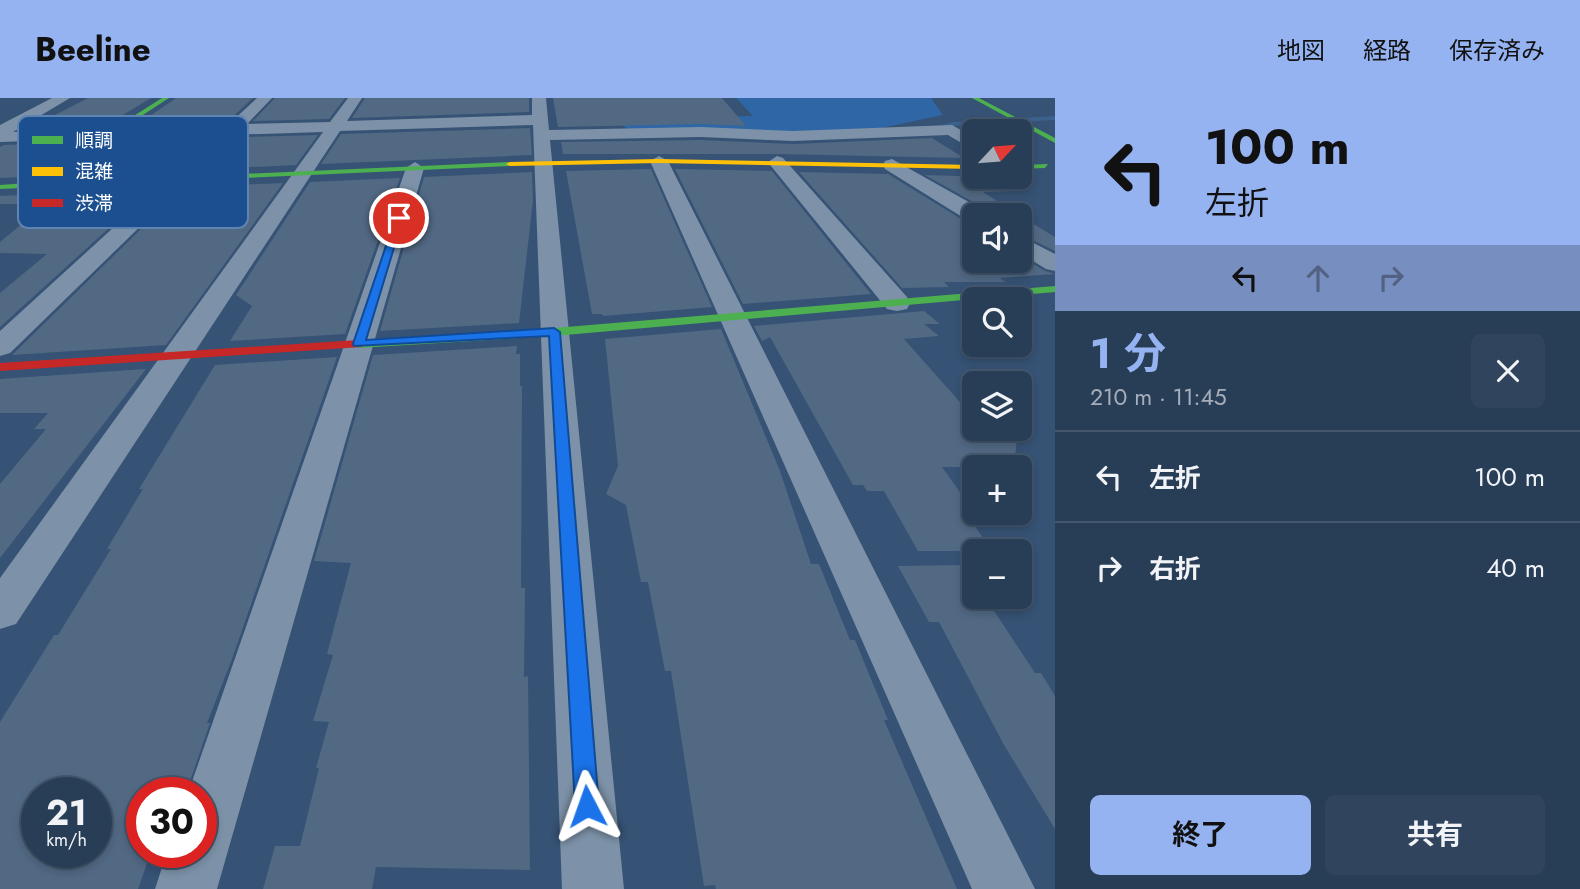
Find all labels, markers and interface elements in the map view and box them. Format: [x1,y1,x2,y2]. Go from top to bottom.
text: Beeline [35,26,151,73]
text: 地図 [1277,33,1325,68]
text: 経路 [1363,33,1411,68]
text: 保存済み [1449,33,1545,68]
text: 100 m [1205,112,1350,182]
legend [18,116,248,228]
north arrow [962,119,1032,189]
map controls [962,119,1032,609]
icon: left [1090,126,1181,217]
text: 順調 [75,127,113,154]
text: 混雑 [75,158,113,185]
text: 左折 [1205,180,1269,226]
pin [369,188,429,248]
text: 渋滞 [75,190,113,217]
icon: arrive [380,199,418,237]
button: sound [962,203,1032,273]
icon: left [1226,259,1264,297]
icon: ahead [1299,259,1337,297]
icon: right [1372,259,1410,297]
button: search [962,287,1032,357]
text: 1 分 [1090,323,1166,384]
button: close [1471,334,1545,408]
button: layers [962,371,1032,441]
text: 210 m · 11:45 [1090,380,1227,414]
button: + [962,455,1032,525]
icon: left [1090,458,1128,496]
text: 100 m [1474,458,1545,496]
text: 左折 [1149,459,1201,497]
button: − [962,539,1032,609]
icon: right [1090,549,1128,587]
text: 40 m [1486,549,1545,587]
text: 右折 [1149,550,1201,588]
position arrow [550,769,624,843]
speed limit sign: 30 [126,777,217,868]
text: 21 [46,788,87,838]
button: 終了 [1090,795,1311,875]
button: 共有 [1325,795,1545,875]
text: km/h [46,827,87,853]

